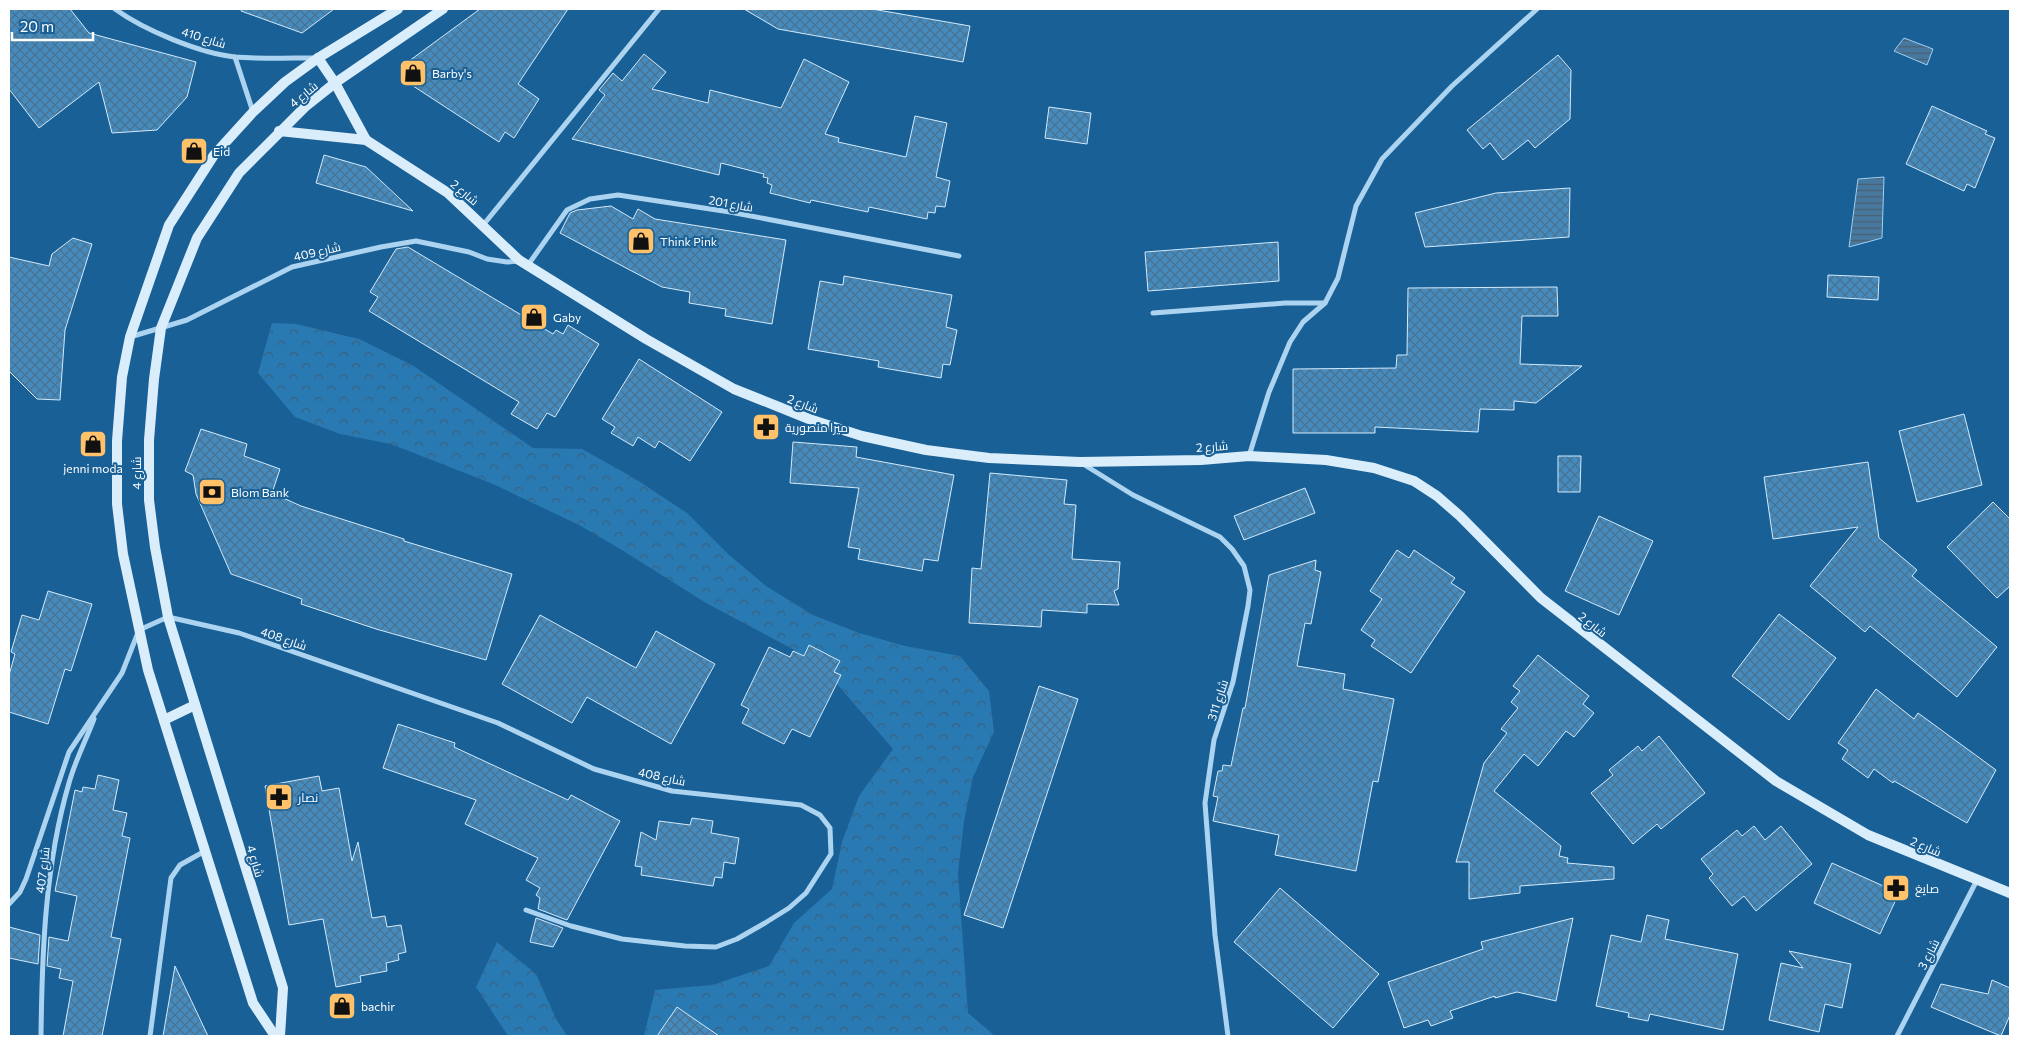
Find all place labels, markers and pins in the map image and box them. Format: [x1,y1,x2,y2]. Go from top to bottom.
shop icon: Barby's [398,58,428,88]
place label: Barby's [432,66,472,80]
shop icon: Eid [179,136,209,166]
place label: Eid [213,144,230,158]
shop icon: Think Pink [626,226,656,256]
place label: Think Pink [660,234,718,248]
shop icon: Gaby [519,302,549,332]
place label: Gaby [553,310,581,324]
pharmacy icon: ميرا منصورية [751,412,781,442]
place label: ميرا منصورية [785,420,848,435]
shop icon: jenni moda [78,429,108,459]
place label: jenni moda [63,461,123,475]
bank icon: Blom Bank [197,477,227,507]
place label: Blom Bank [231,485,290,499]
pharmacy icon: نصار [264,782,294,812]
place label: نصار [297,790,318,805]
pharmacy icon: صايغ [1881,873,1911,903]
place label: صايغ [1915,881,1939,897]
shop icon: bachir [327,991,357,1021]
place label: bachir [361,999,395,1013]

